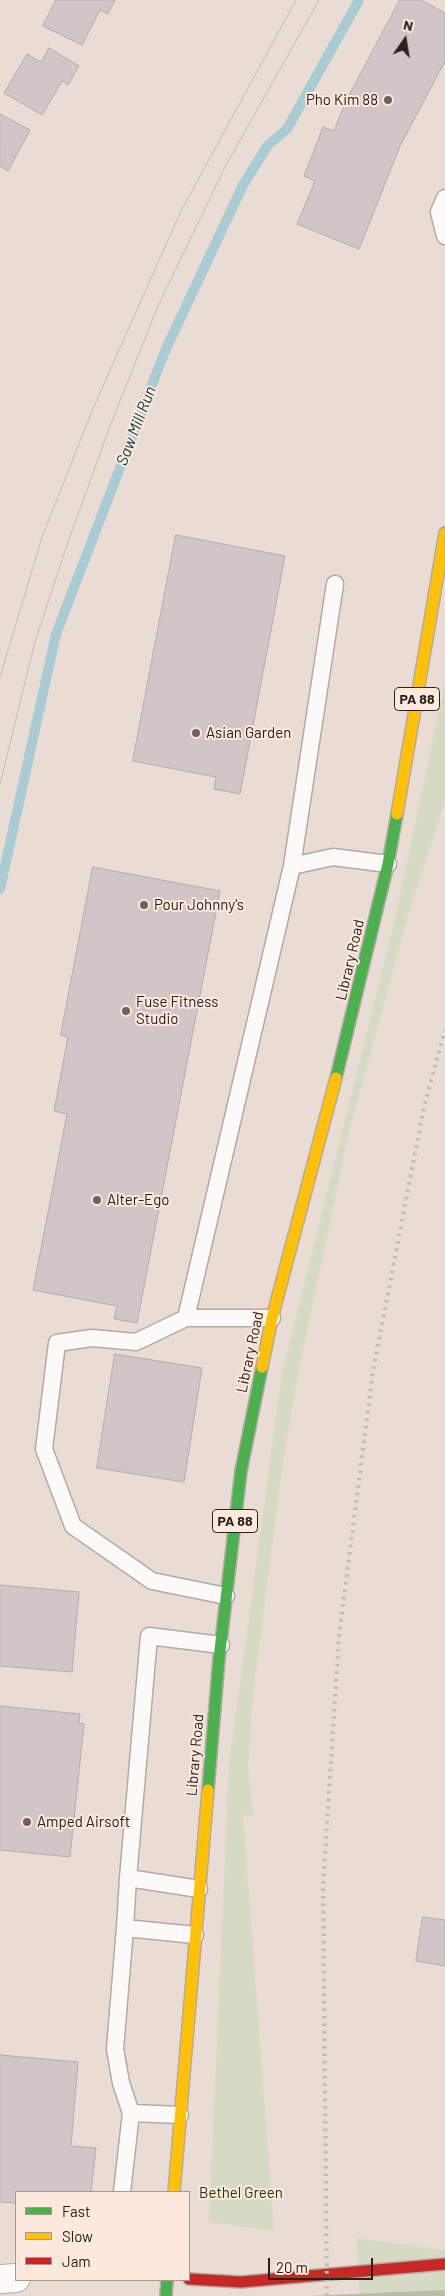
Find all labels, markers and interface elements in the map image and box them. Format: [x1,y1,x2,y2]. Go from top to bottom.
north arrow [380,15,430,65]
text: N [402,16,415,34]
place label: Pho Kim 88 [306,91,378,109]
marker: Pho Kim 88 [382,94,394,106]
water label: Saw Mill Run [112,384,160,468]
road number: PA 88 [394,688,440,711]
place label: Asian Garden [206,724,291,742]
marker: Asian Garden [190,727,202,739]
place label: Pour Johnny's [154,896,244,914]
marker: Pour Johnny's [138,899,150,911]
street label: Library Road [332,918,368,1002]
place label: Fuse Fitness Studio [136,993,218,1028]
marker: Fuse Fitness Studio [120,1005,132,1017]
place label: Alter-Ego [107,1191,169,1209]
marker: Alter-Ego [91,1194,103,1206]
street label: Library Road [233,1310,267,1394]
road number: PA 88 [212,1510,258,1532]
street label: Library Road [182,1713,208,1797]
place label: Amped Airsoft [37,1813,130,1831]
marker: Amped Airsoft [21,1816,33,1828]
park label: Bethel Green [199,2184,283,2202]
legend [15,2191,190,2281]
text: Fast [62,2202,90,2220]
text: Slow [62,2227,93,2245]
scale bar [270,2248,375,2280]
text: Jam [62,2252,91,2270]
text: 20 m [276,2258,308,2276]

